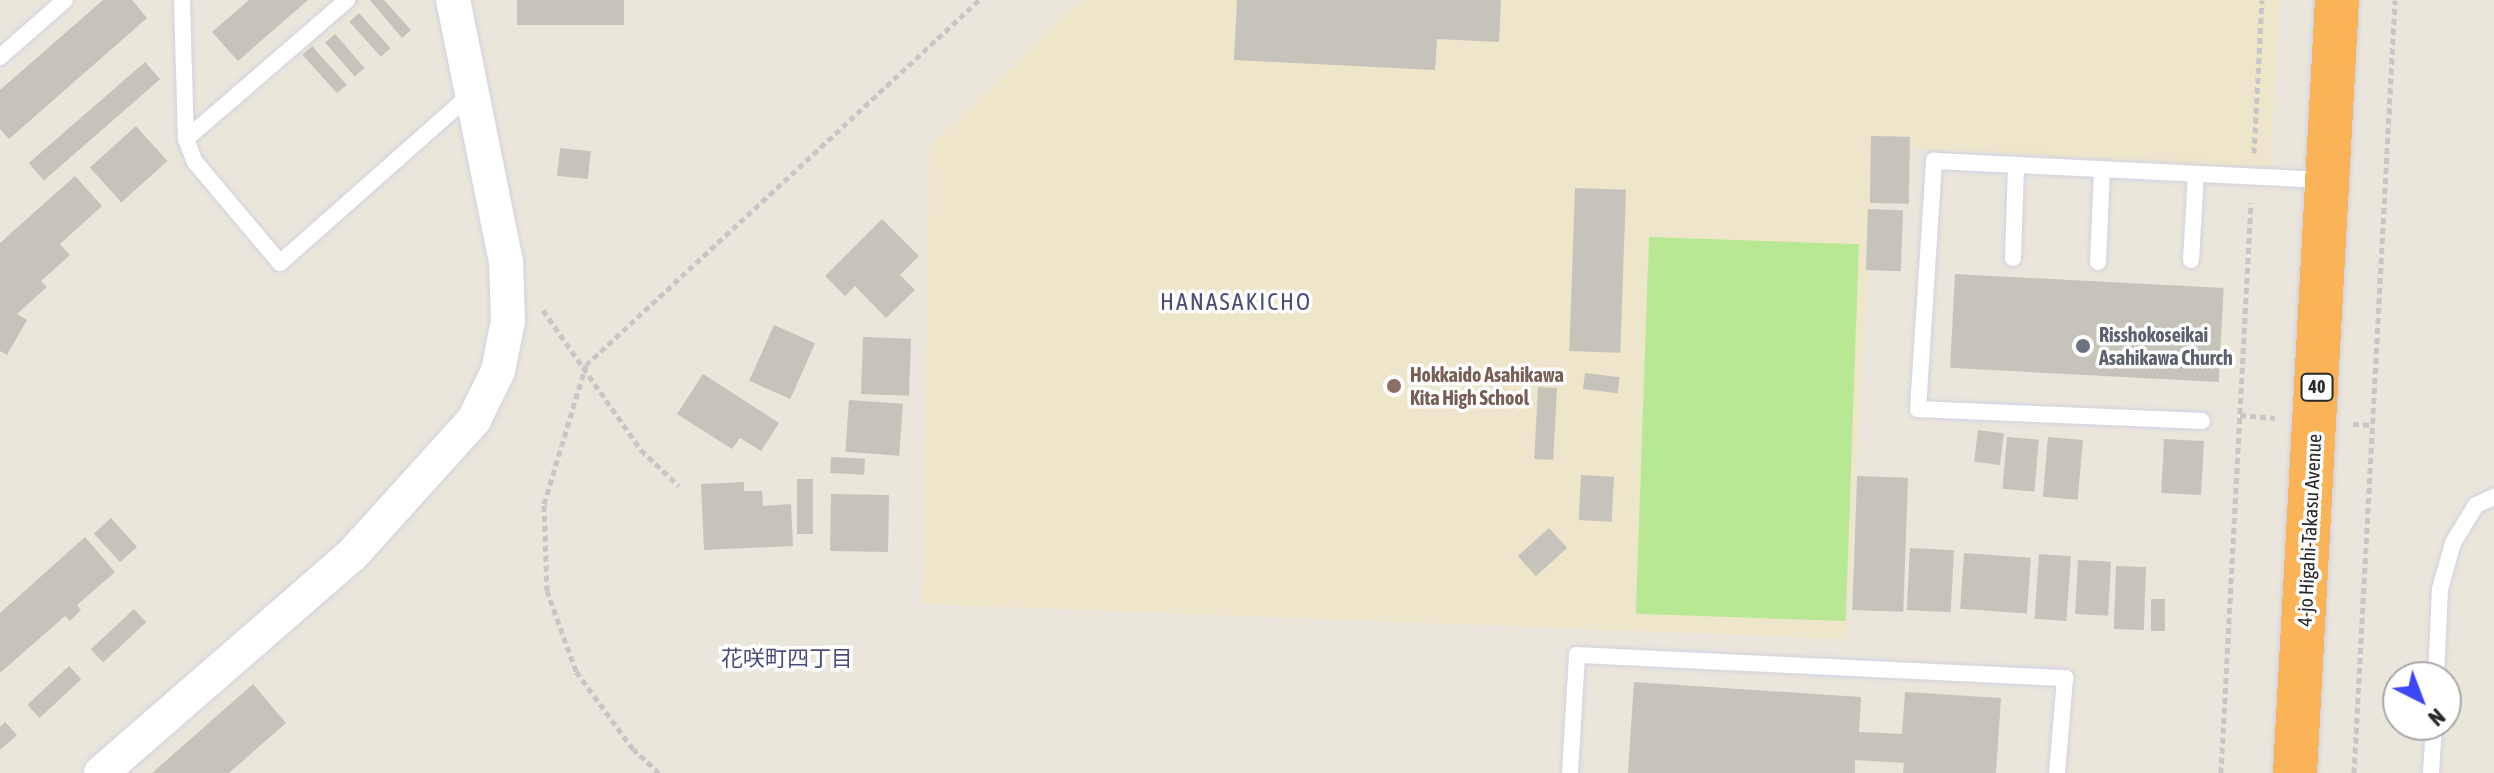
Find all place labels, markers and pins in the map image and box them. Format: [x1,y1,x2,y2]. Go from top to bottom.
place label: Risshokoseikai Asahikawa Church [2099,322,2233,369]
marker: Risshokoseikai Asahikawa Church [2074,337,2092,355]
place label: Hokkaido Asahikawa Kita High School [1410,362,1564,409]
marker: Hokkaido Asahikawa Kita High School [1385,377,1403,395]

